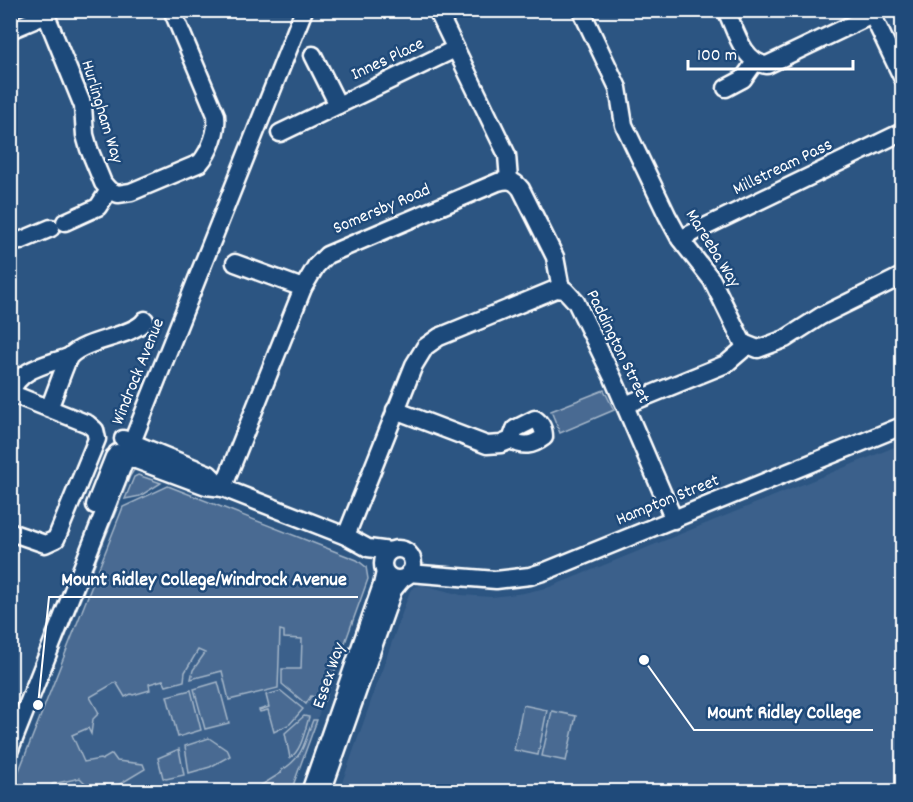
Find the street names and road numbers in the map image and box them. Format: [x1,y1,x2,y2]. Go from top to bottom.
street label: Innes Place [347,32,429,88]
street label: Hurlingham Way [73,57,129,167]
street label: Millstream Pass [729,133,837,203]
street label: Somersby Road [330,178,434,242]
street label: Mareeba Way [678,205,746,294]
street label: Paddington Street [579,286,656,408]
street label: Windrock Avenue [106,315,172,429]
street label: Hampton Street [613,469,724,533]
street label: Essex Way [307,639,353,712]

